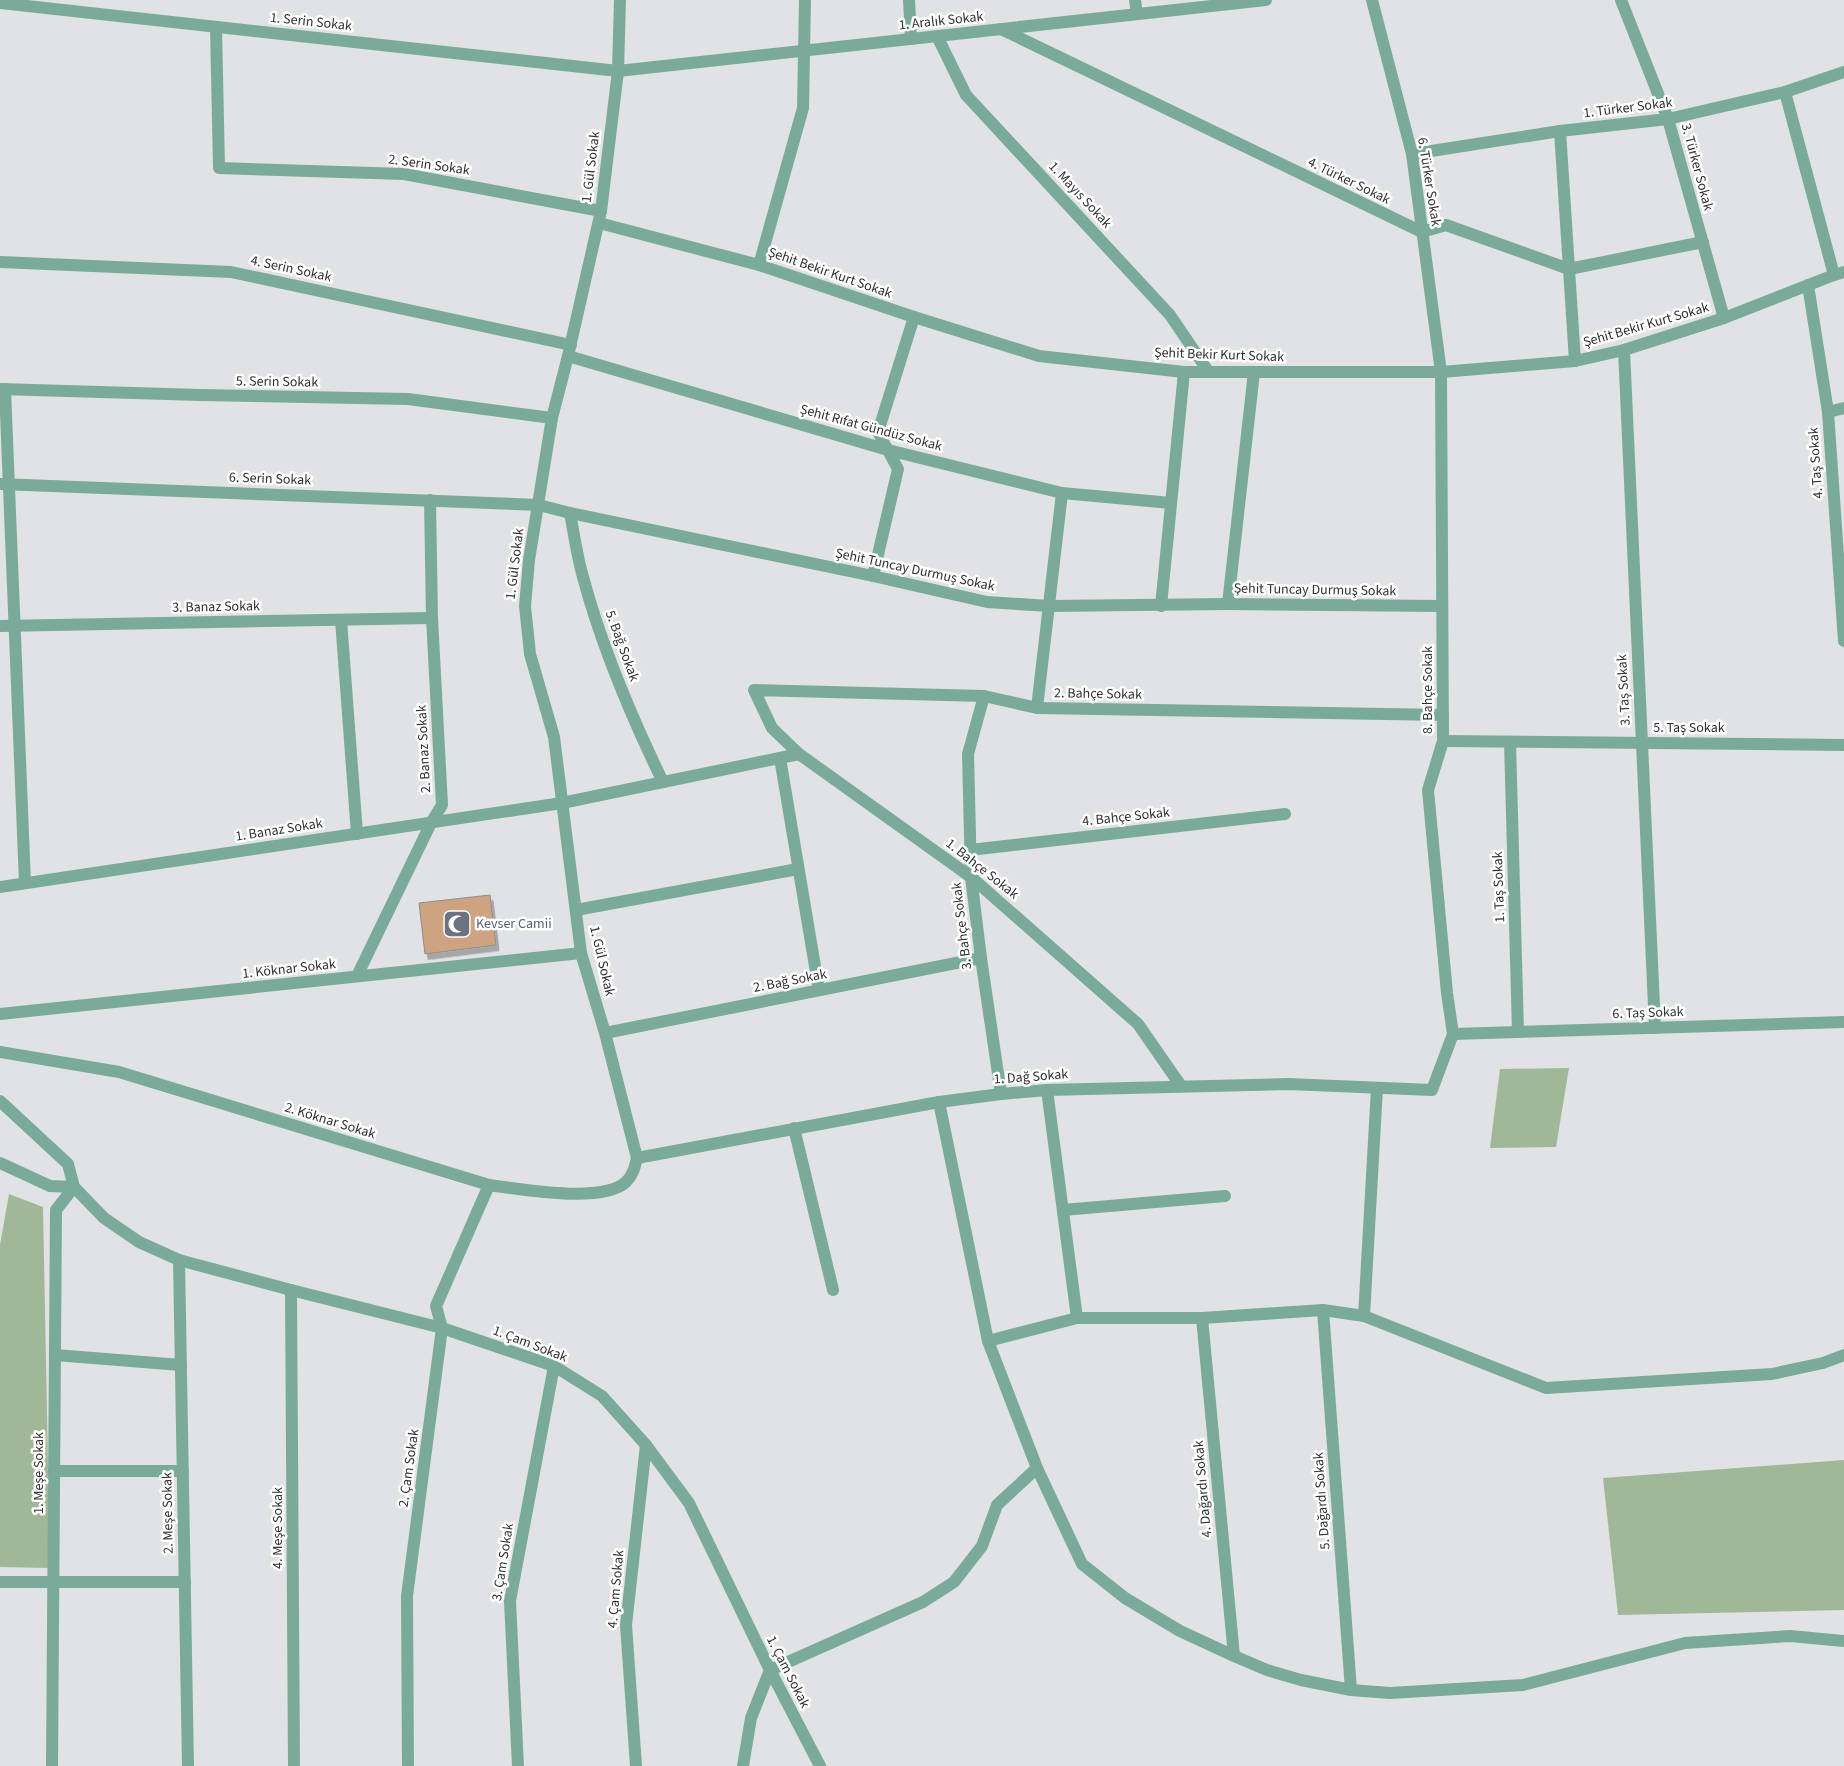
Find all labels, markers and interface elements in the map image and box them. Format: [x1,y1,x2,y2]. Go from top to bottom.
street label: 1. Aralık Sokak [898,7,984,35]
street label: 1. Serin Sokak [269,8,353,36]
street label: 1. Türker Sokak [1582,93,1674,123]
street label: 3. Türker Sokak [1676,121,1718,213]
street label: 1. Gül Sokak [577,130,605,204]
street label: 6. Türker Sokak [1412,136,1446,228]
street label: 2. Serin Sokak [387,149,471,181]
street label: 4. Türker Sokak [1304,152,1394,210]
street label: 1. Mayıs Sokak [1044,157,1116,233]
street label: Şehit Bekir Kurt Sokak [765,242,895,304]
street label: 4. Serin Sokak [249,251,333,287]
street label: Şehit Bekir Kurt Sokak [1581,297,1711,353]
street label: Şehit Bekir Kurt Sokak [1154,343,1284,367]
street label: 5. Serin Sokak [236,371,318,393]
street label: Şehit Rıfat Gündüz Sokak [798,399,944,457]
street label: 4. Taş Sokak [1804,427,1828,499]
street label: 6. Serin Sokak [229,468,312,490]
street label: 1. Gül Sokak [501,527,529,601]
street label: Şehit Tuncay Durmuş Sokak [833,543,997,597]
street label: Şehit Tuncay Durmuş Sokak [1234,579,1397,601]
street label: 3. Banaz Sokak [172,596,260,618]
street label: 5. Bağ Sokak [600,608,644,684]
street label: 8. Bahçe Sokak [1418,646,1438,734]
street label: 3. Taş Sokak [1612,654,1636,726]
street label: 2. Bahçe Sokak [1054,683,1142,705]
street label: 2. Banaz Sokak [412,705,436,793]
street label: 5. Taş Sokak [1653,718,1725,738]
street label: 4. Bahçe Sokak [1081,802,1171,832]
street label: 1. Banaz Sokak [234,813,324,847]
street label: 1. Bahçe Sokak [941,834,1023,904]
street label: 1. Taş Sokak [1488,851,1510,923]
street label: 3. Bahçe Sokak [947,881,977,971]
mosque icon: Kevser Camii [442,909,472,939]
place label: Kevser Camii [476,914,552,934]
street label: 1. Gül Sokak [584,924,620,998]
street label: 1. Köknar Sokak [241,954,337,984]
street label: 2. Bağ Sokak [752,964,828,998]
street label: 6. Taş Sokak [1612,1002,1684,1024]
street label: 1. Dağ Sokak [993,1064,1069,1090]
street label: 2. Köknar Sokak [282,1098,378,1144]
street label: 1. Çam Sokak [490,1321,570,1367]
street label: 2. Çam Sokak [394,1428,424,1508]
street label: 1. Meşe Sokak [29,1432,49,1514]
street label: 4. Dağardı Sokak [1189,1440,1217,1538]
street label: 5. Dağardı Sokak [1309,1452,1335,1550]
street label: 2. Meşe Sokak [157,1472,179,1554]
street label: 4. Meşe Sokak [268,1487,288,1569]
street label: 3. Çam Sokak [487,1522,519,1602]
street label: 4. Çam Sokak [603,1549,629,1629]
street label: 1. Çam Sokak [761,1632,815,1712]

